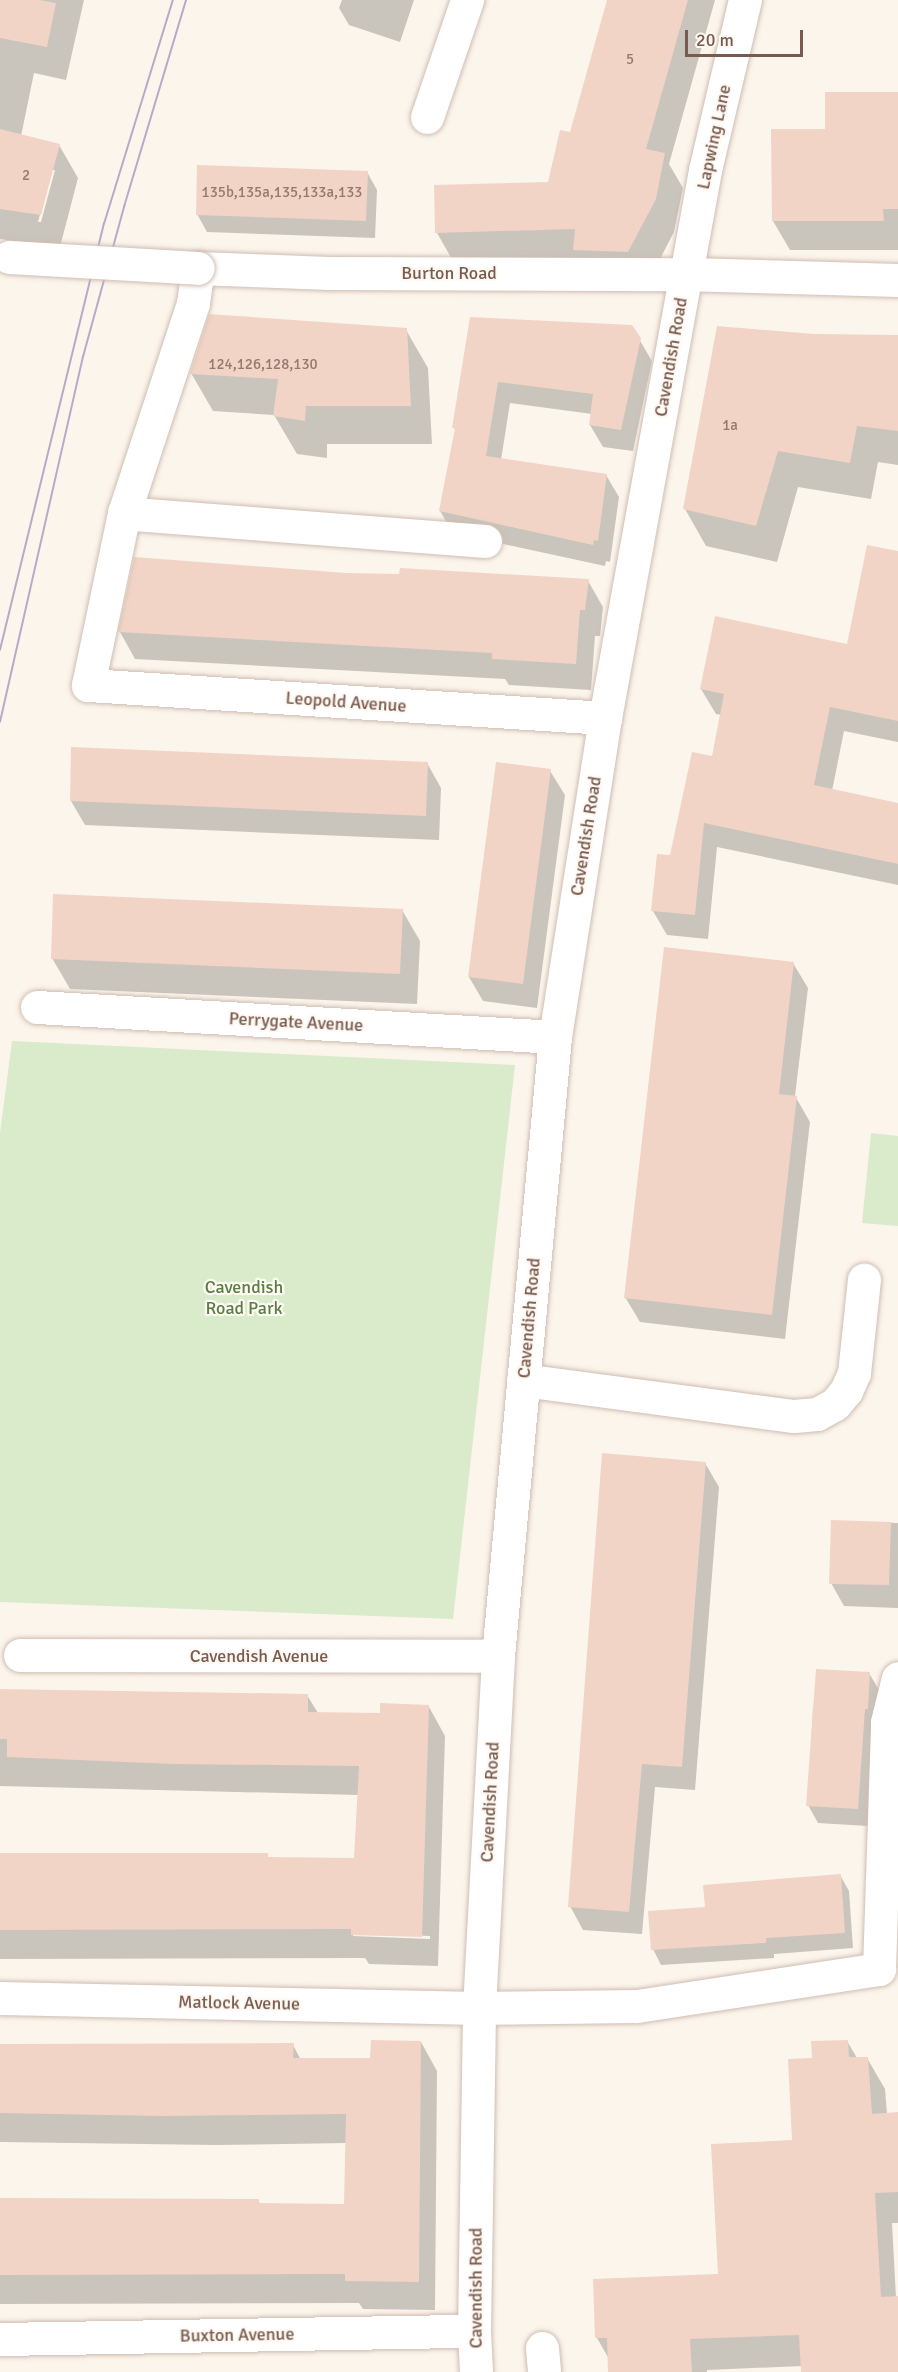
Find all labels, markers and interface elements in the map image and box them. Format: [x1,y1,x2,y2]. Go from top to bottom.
scale bar [688,18,806,56]
text: 20 m [696,29,734,51]
house number: 5 [626,51,634,69]
street label: Lapwing Lane [692,83,736,191]
house number: 2 [22,167,30,185]
house number: 135b,135a,135,133a,133 [202,184,362,202]
street label: Burton Road [401,262,497,284]
street label: Cavendish Road [650,296,692,418]
house number: 124,126,128,130 [208,356,318,374]
house number: 1a [722,417,738,435]
street label: Leopold Avenue [285,687,407,717]
street label: Cavendish Road [566,775,606,897]
street label: Perrygate Avenue [228,1008,364,1036]
street label: Cavendish Road [513,1257,545,1379]
park label: Cavendish Road Park [205,1277,283,1320]
street label: Cavendish Avenue [190,1645,328,1667]
street label: Cavendish Road [476,1741,504,1863]
street label: Matlock Avenue [178,1991,300,2015]
street label: Cavendish Road [465,2228,487,2348]
street label: Buxton Avenue [179,2323,295,2347]

